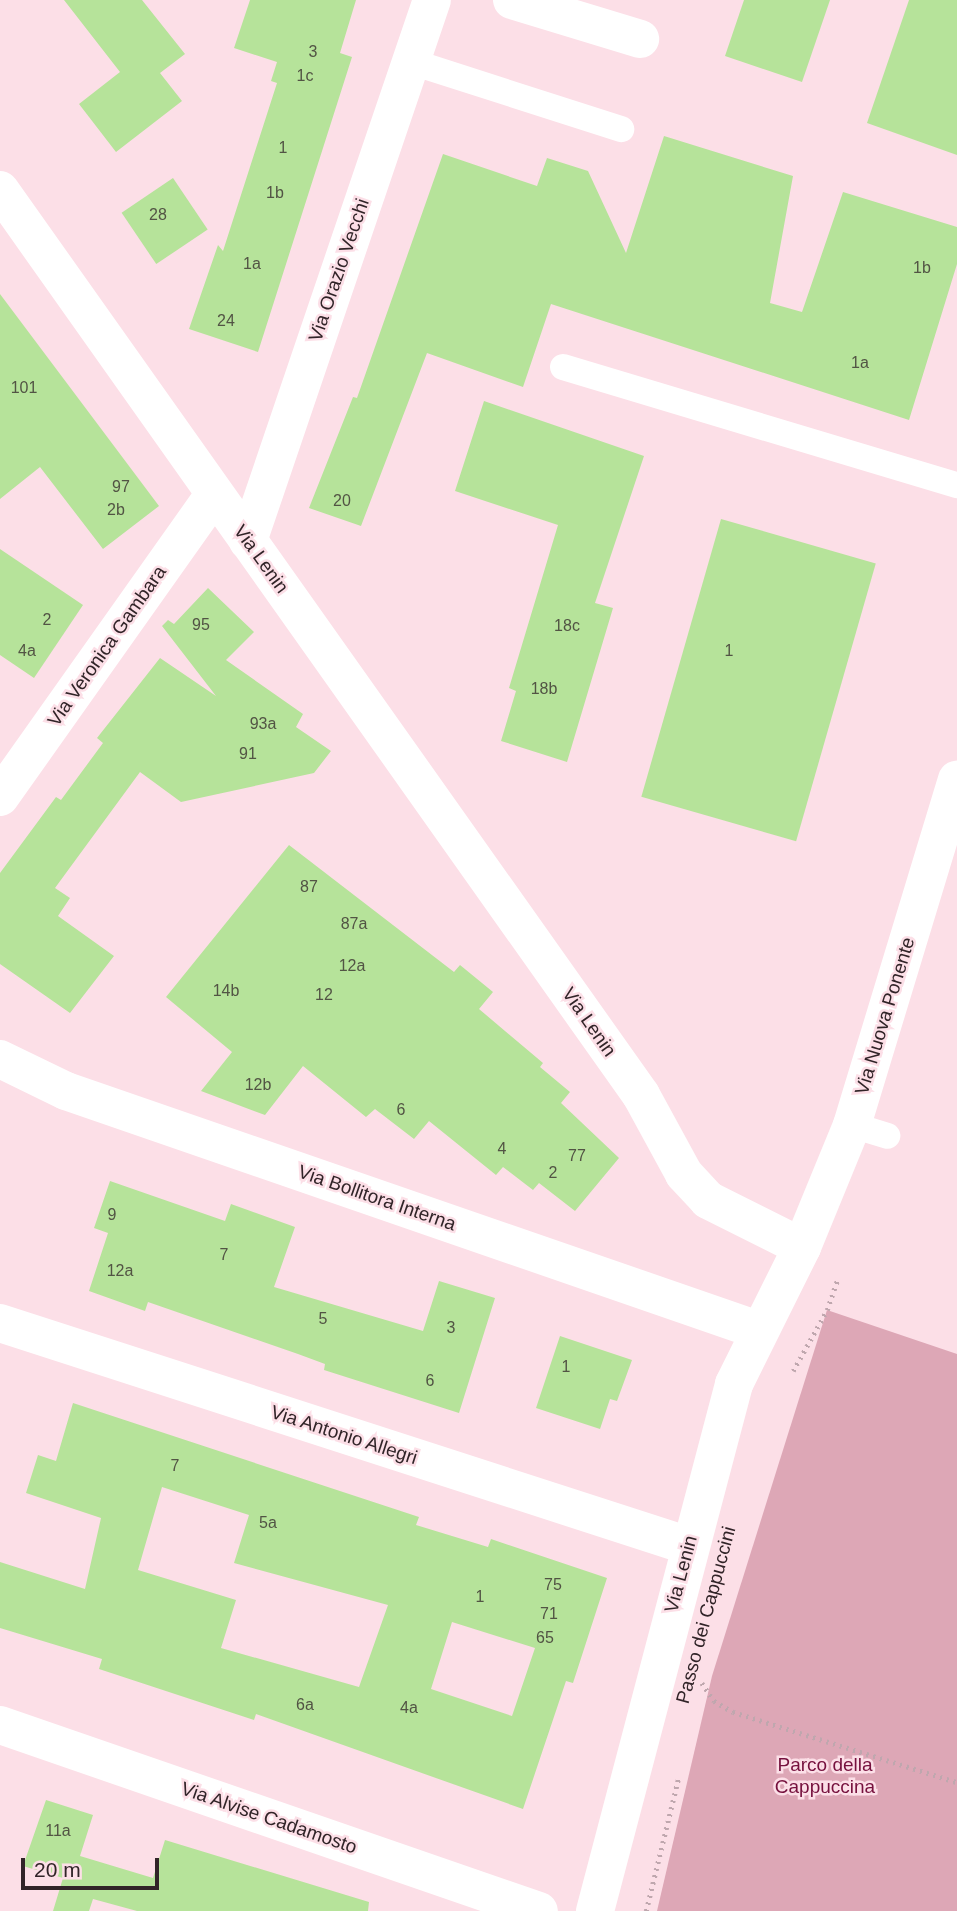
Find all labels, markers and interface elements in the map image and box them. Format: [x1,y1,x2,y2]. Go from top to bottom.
house number: 3 [309,42,317,62]
house number: 1c [297,66,313,86]
house number: 1 [279,138,287,158]
house number: 1b [266,183,284,203]
street label: Via Orazio Vecchi [304,196,374,344]
house number: 28 [149,205,167,225]
house number: 1a [243,254,261,274]
house number: 1b [913,258,931,278]
house number: 24 [217,311,235,331]
house number: 1a [851,353,869,373]
house number: 101 [11,378,37,398]
house number: 97 [112,477,130,497]
house number: 20 [333,491,351,511]
house number: 2b [107,500,125,520]
street label: Via Lenin [229,520,293,598]
street label: Via Veronica Gambara [43,561,171,731]
house number: 2 [43,610,51,630]
house number: 95 [192,615,210,635]
house number: 18c [554,616,580,636]
house number: 4a [18,641,36,661]
house number: 1 [725,641,733,661]
house number: 18b [531,679,557,699]
house number: 93a [250,714,276,734]
house number: 91 [239,744,257,764]
house number: 87 [300,877,318,897]
house number: 87a [341,914,367,934]
street label: Via Nuova Ponente [850,935,920,1097]
house number: 12a [339,956,365,976]
house number: 14b [213,981,239,1001]
street label: Via Lenin [557,983,621,1061]
house number: 12 [315,985,333,1005]
house number: 12b [245,1075,271,1095]
house number: 6 [397,1100,405,1120]
house number: 4 [498,1139,506,1159]
house number: 77 [568,1146,586,1166]
street label: Via Bollitora Interna [295,1160,459,1236]
house number: 2 [549,1163,557,1183]
house number: 9 [108,1205,116,1225]
house number: 7 [220,1245,228,1265]
house number: 12a [107,1261,133,1281]
house number: 5 [319,1309,327,1329]
house number: 3 [447,1318,455,1338]
house number: 1 [562,1357,570,1377]
house number: 6 [426,1371,434,1391]
street label: Via Antonio Allegri [267,1400,421,1470]
house number: 7 [171,1456,179,1476]
house number: 5a [259,1513,277,1533]
street label: Passo dei Cappuccini [671,1524,741,1706]
street label: Via Lenin [660,1533,702,1615]
house number: 75 [544,1575,562,1595]
house number: 1 [476,1587,484,1607]
house number: 71 [540,1604,558,1624]
house number: 65 [536,1628,554,1648]
house number: 6a [296,1695,314,1715]
house number: 4a [400,1698,418,1718]
park label: Parco della Cappuccina [775,1754,875,1798]
street label: Via Alvise Cadamosto [178,1777,360,1859]
house number: 11a [45,1821,71,1841]
scale bar [24,1844,163,1888]
text: 20 m [34,1858,81,1881]

